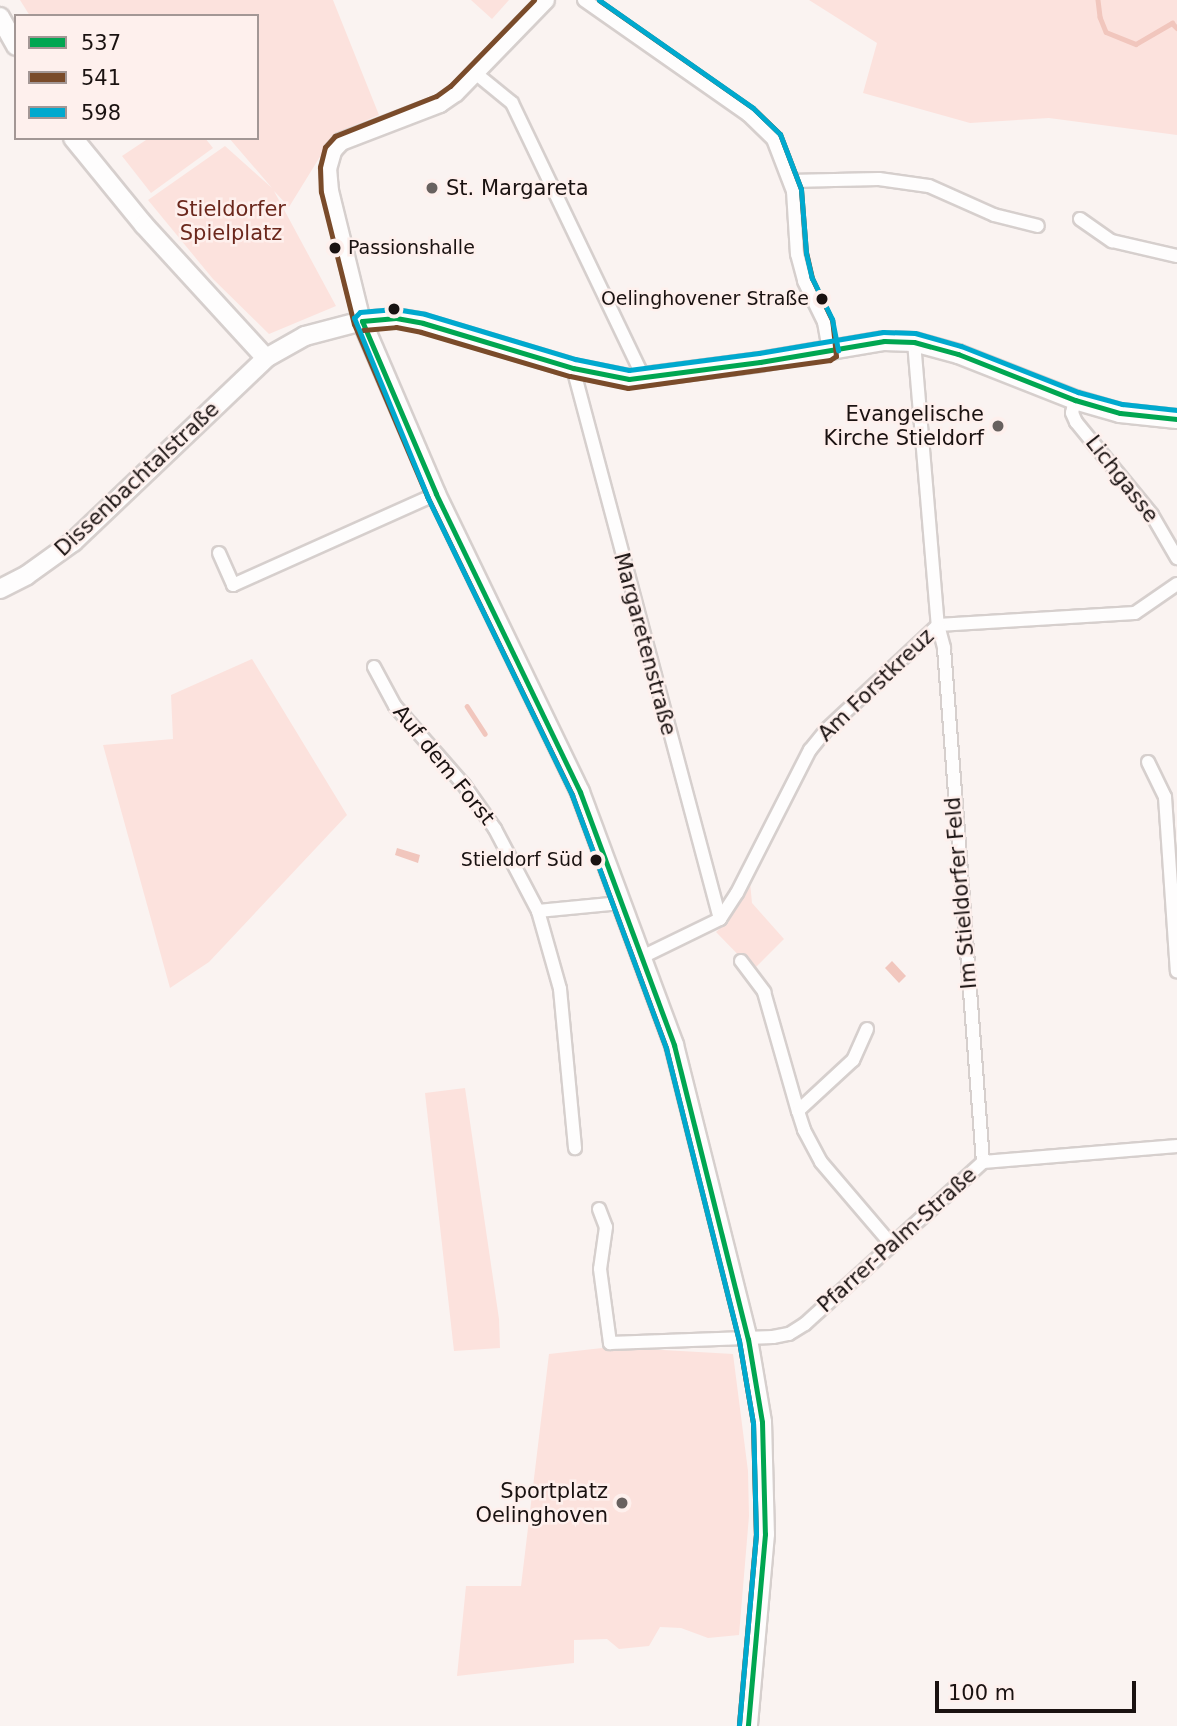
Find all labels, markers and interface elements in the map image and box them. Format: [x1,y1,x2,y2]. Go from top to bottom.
legend [14,14,259,140]
text: 537 [81,31,121,55]
text: 541 [81,66,121,90]
text: 598 [81,101,121,125]
place label: St. Margareta [446,175,589,201]
marker: St. Margareta [424,180,440,196]
park label: Stieldorfer Spielplatz [176,196,286,246]
place label: Passionshalle [348,237,475,259]
marker: Passionshalle [328,241,342,255]
place label: Oelinghovener Straße [601,288,809,310]
marker: Oelinghovener Straße [815,292,829,306]
unlabelled marker [387,302,401,316]
street label: Dissenbachtalstraße [50,396,224,562]
place label: Evangelische Kirche Stieldorf [823,401,984,451]
marker: Evangelische Kirche Stieldorf [990,418,1006,434]
street label: Lichgasse [1080,431,1164,527]
street label: Margaretenstraße [609,550,681,738]
street label: Am Forstkreuz [813,623,939,747]
street label: Auf dem Forst [388,700,500,830]
street label: Im Stieldorfer Feld [940,796,982,990]
place label: Stieldorf Süd [461,849,583,871]
marker: Stieldorf Süd [589,853,603,867]
street label: Pfarrer-Palm-Straße [812,1162,982,1318]
place label: Sportplatz Oelinghoven [475,1478,608,1528]
marker: Sportplatz Oelinghoven [614,1495,630,1511]
scale bar [939,1666,1140,1710]
text: 100 m [948,1681,1015,1705]

